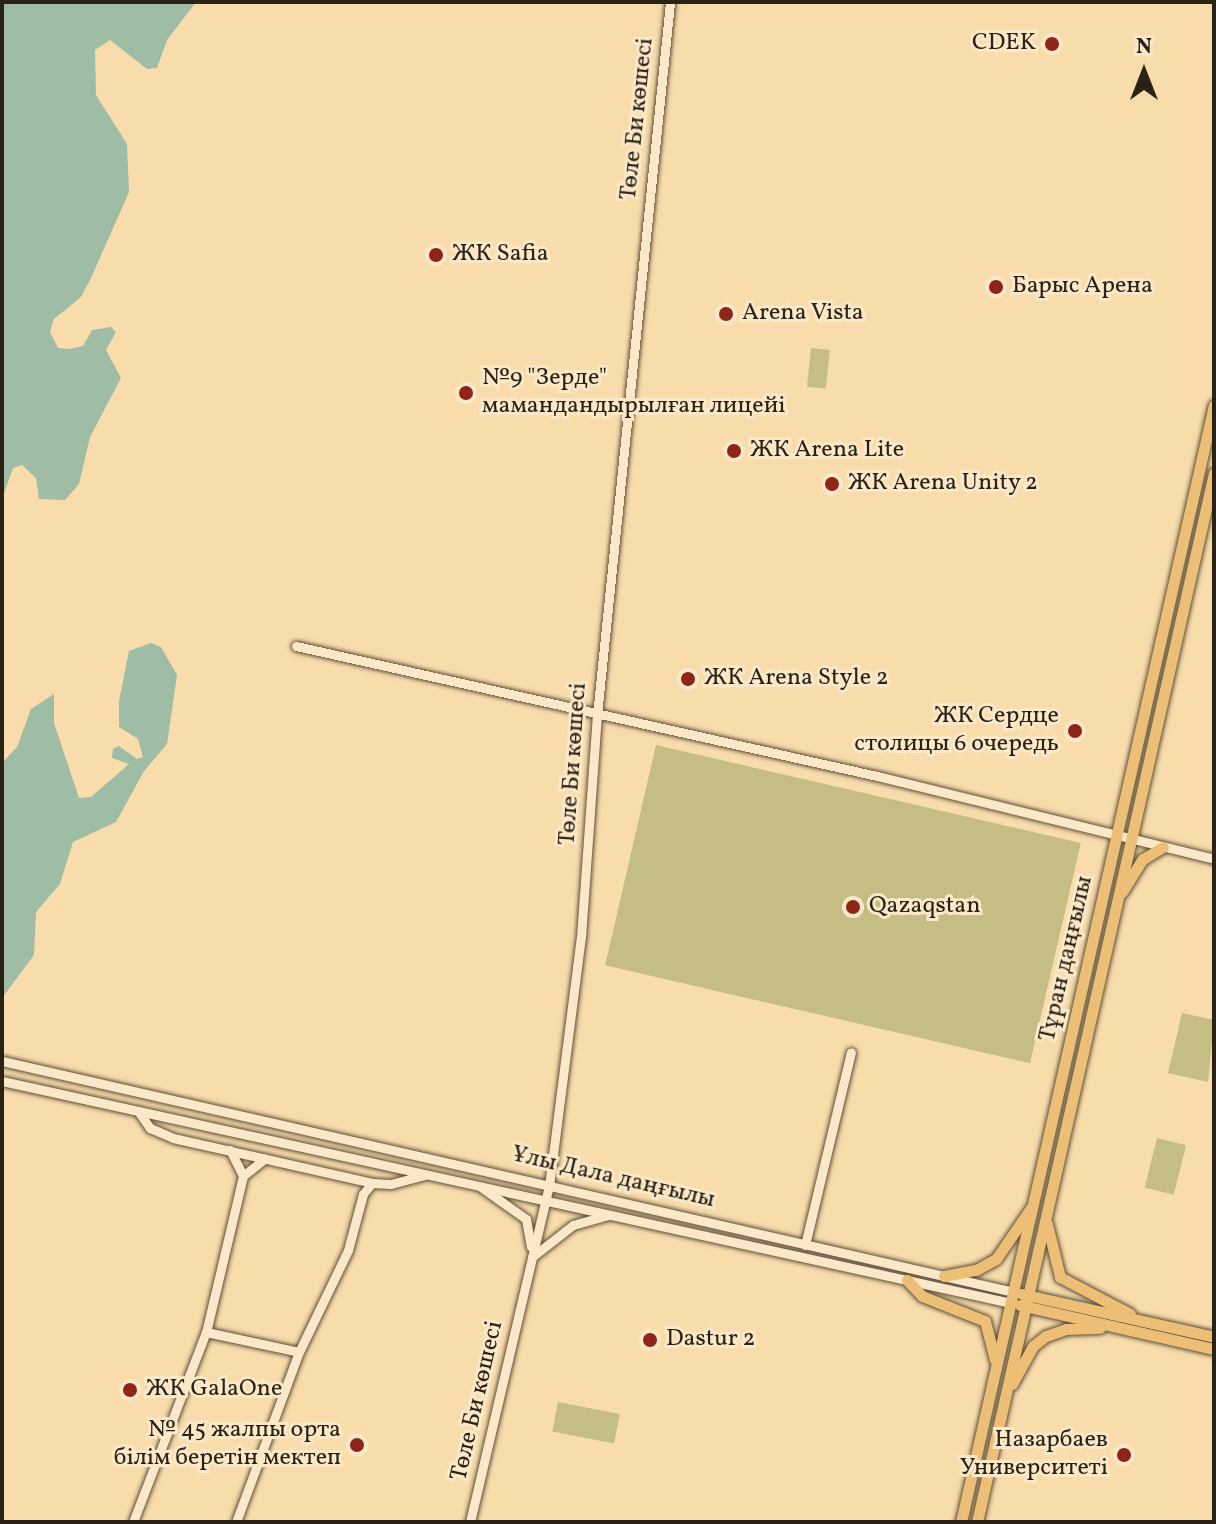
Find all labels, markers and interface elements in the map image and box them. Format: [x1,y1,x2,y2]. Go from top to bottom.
place label: CDEK [972,30,1036,58]
north arrow [1104,32,1184,112]
text: N [1136,32,1152,63]
marker: CDEK [1043,35,1061,53]
street label: Төле Би көшесі [615,36,661,202]
place label: ЖК Safia [452,241,549,269]
marker: ЖК Safia [427,246,445,264]
place label: Барыс Арена [1012,273,1153,301]
marker: Барыс Арена [987,278,1005,296]
place label: Arena Vista [742,300,865,328]
marker: Arena Vista [717,305,735,323]
place label: №9 "Зерде" мамандандырылған лицейі [482,365,786,421]
marker: №9 "Зерде" мамандандырылған лицейі [457,384,475,402]
place label: ЖК Arena Lite [750,437,904,465]
marker: ЖК Arena Lite [725,442,743,460]
place label: ЖК Arena Unity 2 [848,470,1039,498]
marker: ЖК Arena Unity 2 [823,475,841,493]
place label: ЖК Arena Style 2 [704,665,889,693]
marker: ЖК Arena Style 2 [679,670,697,688]
street label: Төле Би көшесі [554,682,594,846]
place label: ЖК Сердце столицы 6 очередь [854,703,1059,759]
marker: ЖК Сердце столицы 6 очередь [1066,722,1084,740]
street label: Тұран даңғылы [1034,873,1100,1045]
place label: Qazaqstan [869,893,981,921]
marker: Qazaqstan [844,898,862,916]
street label: Ұлы Дала даңғылы [509,1141,717,1215]
street label: Төле Би көшесі [446,1318,510,1484]
place label: Dastur 2 [666,1326,755,1354]
marker: Dastur 2 [641,1331,659,1349]
place label: ЖК GalaOne [146,1376,282,1404]
marker: ЖК GalaOne [121,1381,139,1399]
place label: № 45 жалпы орта білім беретін мектеп [114,1417,341,1473]
place label: Назарбаев Университеті [960,1427,1108,1483]
marker: № 45 жалпы орта білім беретін мектеп [348,1436,366,1454]
marker: Назарбаев Университеті [1115,1446,1133,1464]

